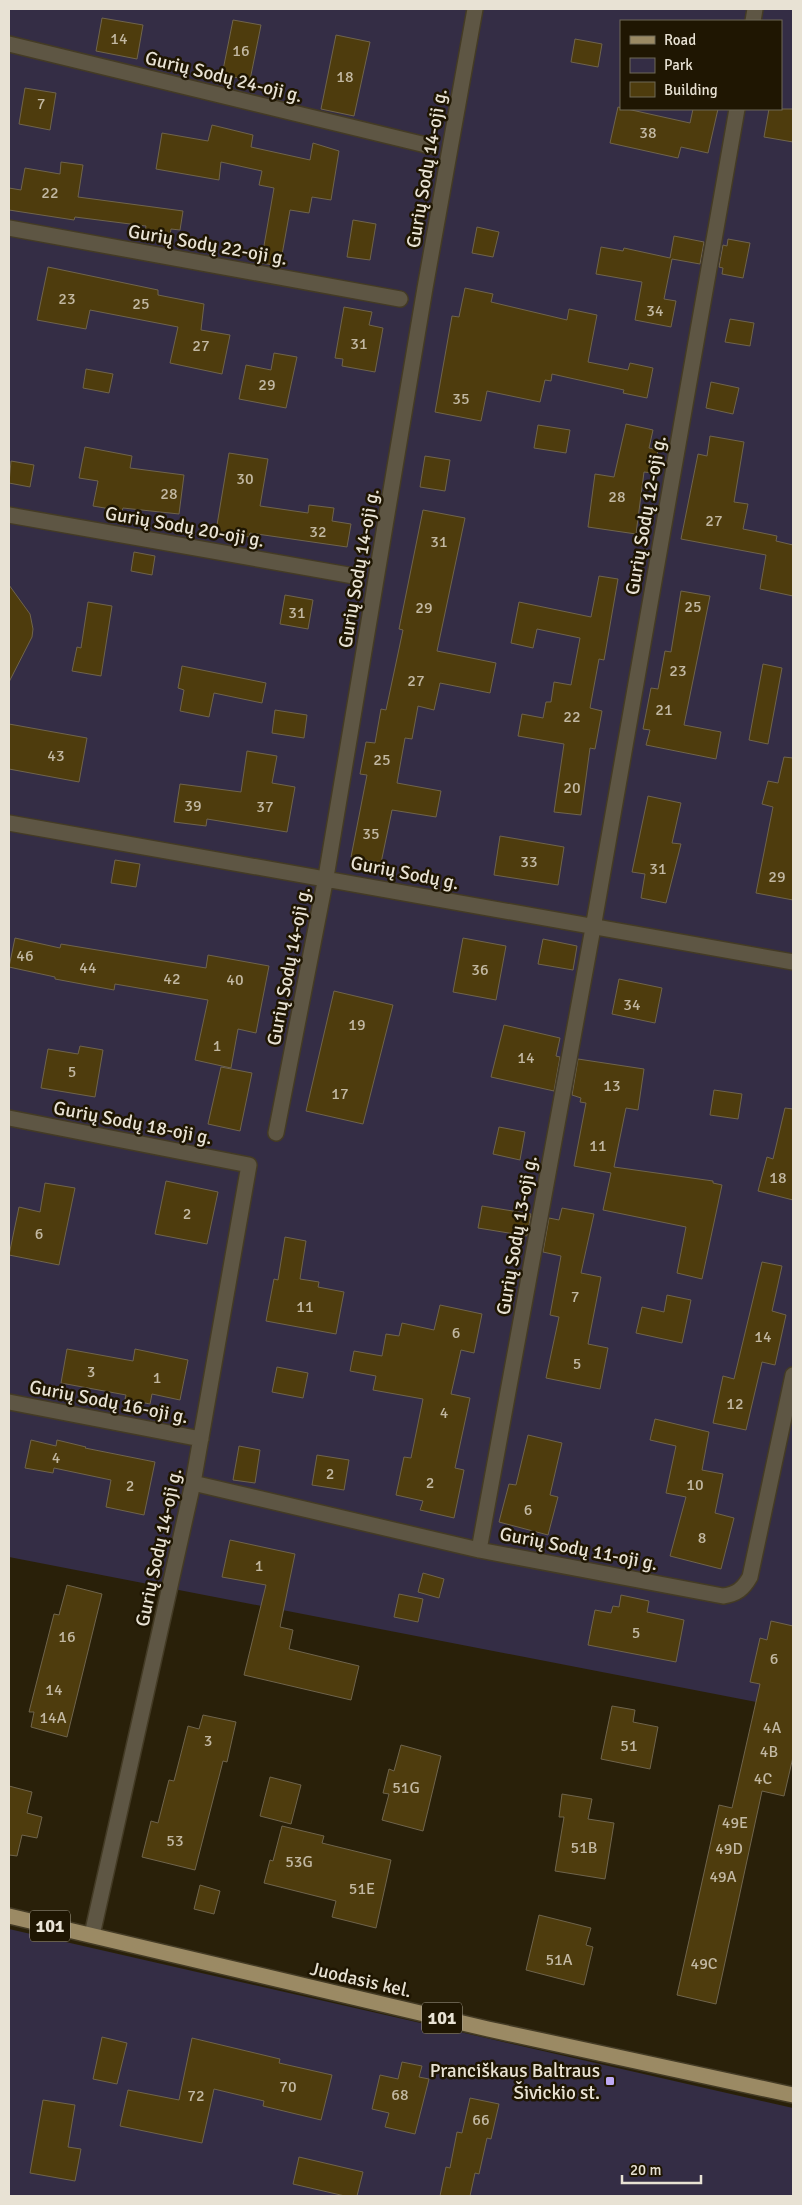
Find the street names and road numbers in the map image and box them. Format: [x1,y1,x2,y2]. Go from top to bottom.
street label: Gurių Sodų 24-oji g. [143,46,305,108]
street label: Gurių Sodų 14-oji g. [401,87,453,250]
street label: Gurių Sodų 22-oji g. [126,219,289,271]
street label: Gurių Sodų 12-oji g. [620,434,672,597]
street label: Gurių Sodų 14-oji g. [333,487,385,650]
street label: Gurių Sodų 20-oji g. [103,501,266,553]
street label: Gurių Sodų g. [349,851,461,895]
street label: Gurių Sodų 14-oji g. [262,885,316,1048]
street label: Gurių Sodų 18-oji g. [51,1096,214,1150]
street label: Gurių Sodų 13-oji g. [491,1154,543,1317]
street label: Gurių Sodų 16-oji g. [27,1375,190,1429]
street label: Gurių Sodų 14-oji g. [130,1466,187,1629]
street label: Gurių Sodų 11-oji g. [498,1522,660,1576]
road number: 101 [30,1910,70,1942]
street label: Juodasis kel. [308,1957,414,2003]
road number: 101 [422,2002,462,2034]

